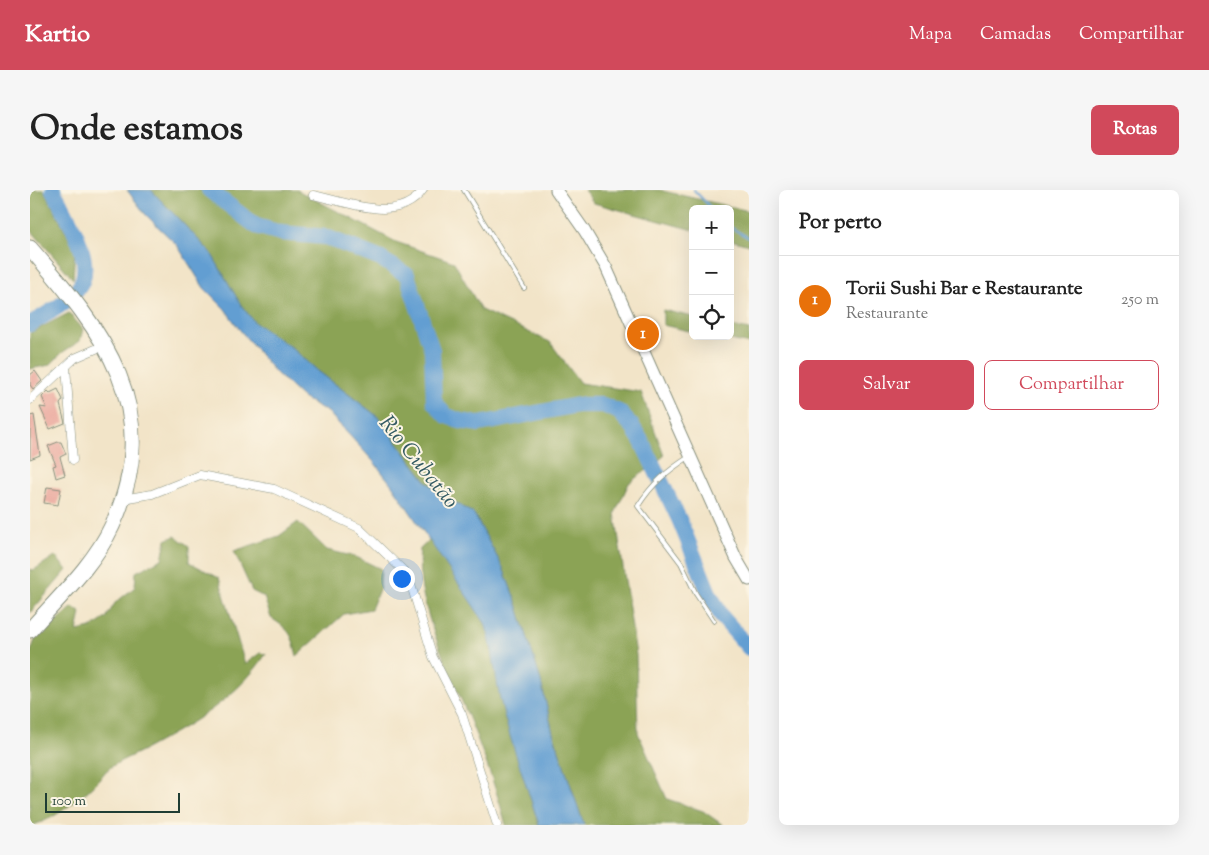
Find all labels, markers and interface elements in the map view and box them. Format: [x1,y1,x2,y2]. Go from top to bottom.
text: Kartio [25,18,90,52]
text: Mapa [909,22,952,48]
text: Camadas [980,22,1051,48]
text: Compartilhar [1079,22,1184,48]
text: Onde estamos [30,105,243,156]
button: Rotas [1091,105,1179,155]
map controls [689,205,734,340]
button: + [689,205,734,250]
text: Por perto [799,208,882,238]
button: − [689,250,734,295]
text: Torii Sushi Bar e Restaurante [846,276,1083,303]
text: 1 [812,289,818,312]
text: 250 m [1121,289,1159,312]
button: locate [689,295,734,340]
text: Restaurante [846,303,928,326]
pin: 1 [627,315,659,353]
button: Salvar [799,360,974,410]
button: Compartilhar [984,360,1159,410]
water label: Rio Cubatão [370,409,465,516]
your location [389,566,415,592]
scale bar [45,790,180,813]
text: 100 m [52,792,86,812]

